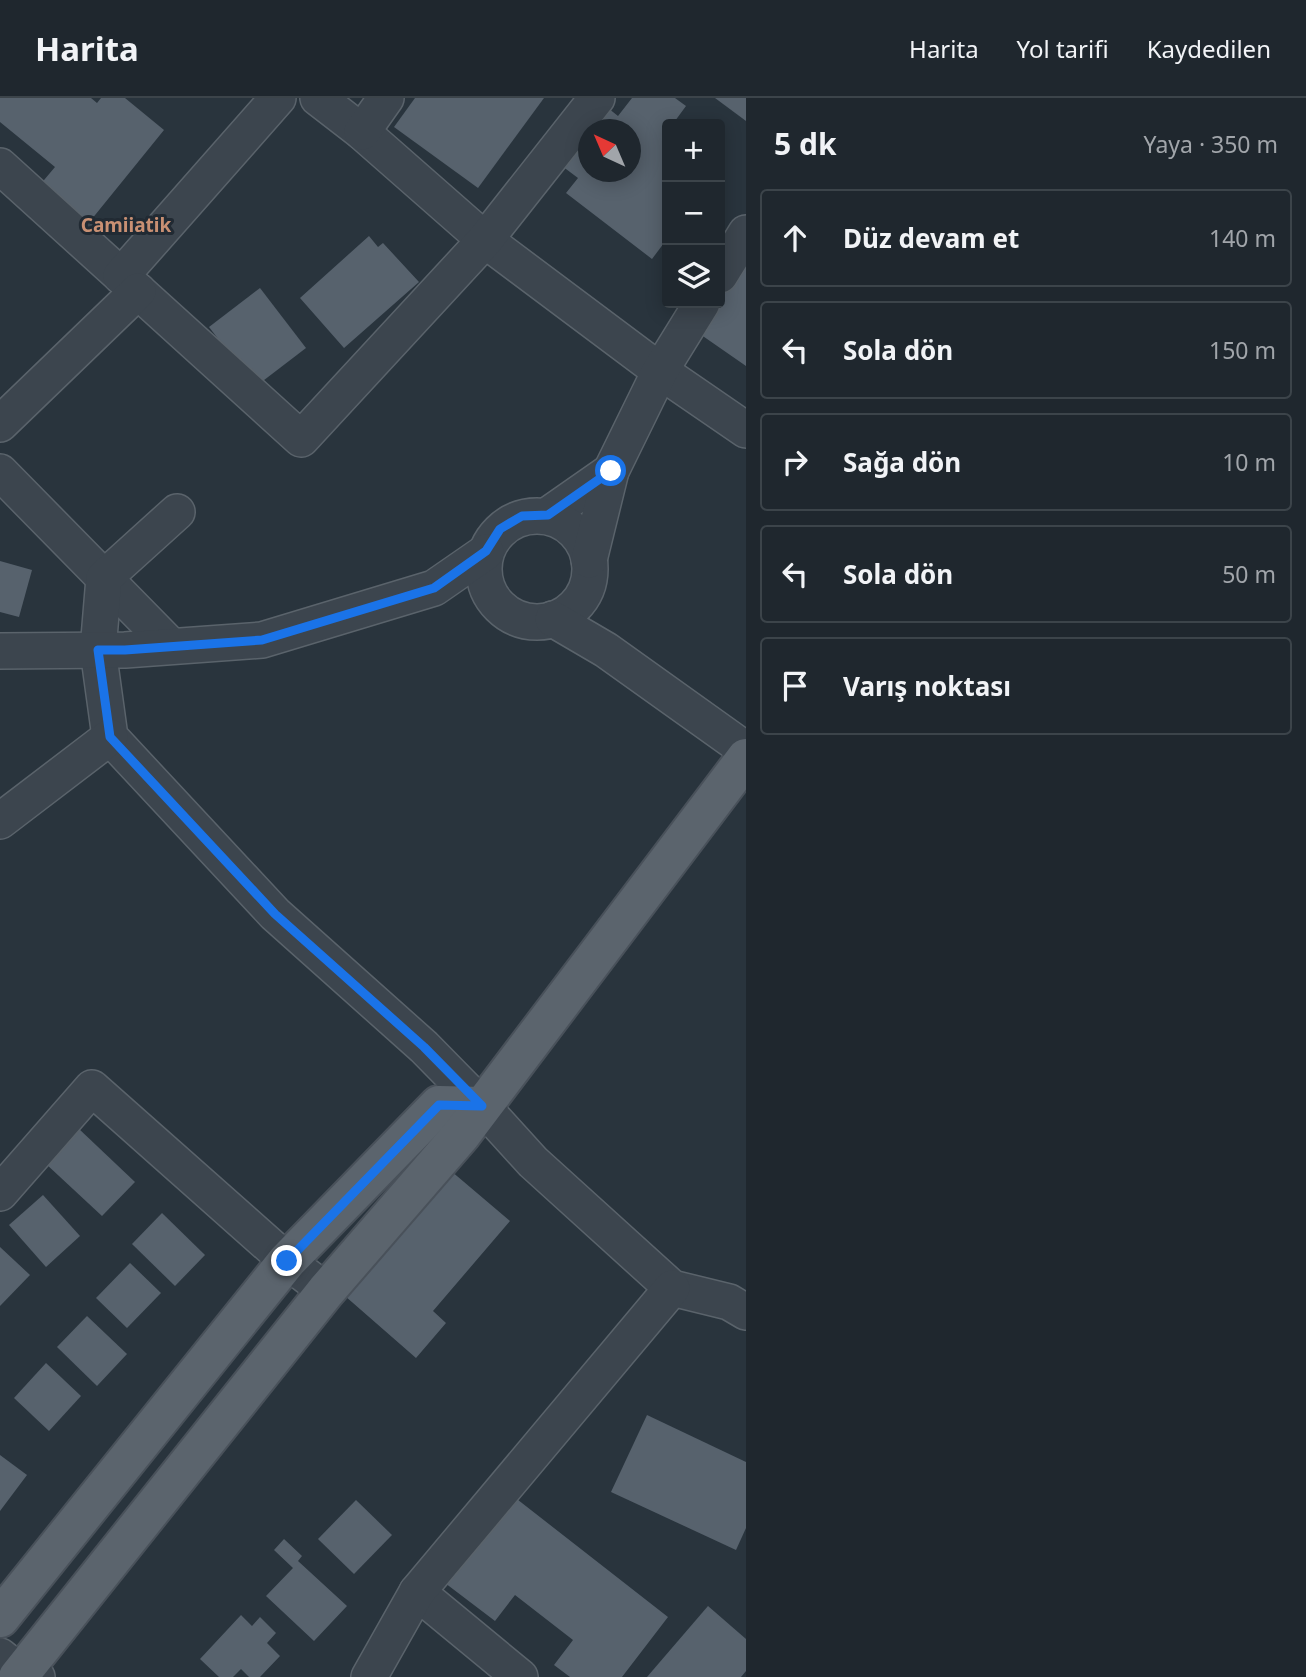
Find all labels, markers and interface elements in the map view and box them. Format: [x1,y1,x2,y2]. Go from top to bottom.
text: Harita [35,26,139,71]
text: Harita [909,32,979,65]
text: Yol tarifi [1017,32,1109,65]
text: Kaydedilen [1147,32,1271,65]
north arrow [578,119,641,182]
map controls [662,119,725,308]
button: + [662,119,725,182]
text: 5 dk [774,123,837,164]
text: Yaya · 350 m [1144,128,1278,160]
button: − [662,182,725,245]
district label: Camiiatik [81,212,171,238]
icon: ahead [776,219,814,257]
text: Düz devam et [843,220,1019,256]
text: 140 m [1209,222,1276,254]
button: layers [662,245,725,308]
icon: left [776,331,814,369]
text: Sola dön [843,332,953,368]
text: 150 m [1209,334,1276,366]
icon: right [776,443,814,481]
text: Sağa dön [843,444,961,480]
text: 10 m [1222,446,1276,478]
route start [595,455,626,486]
icon: left [776,555,814,593]
text: Sola dön [843,556,953,592]
text: 50 m [1222,558,1276,590]
icon: arrive [776,667,814,705]
text: Varış noktası [843,668,1011,704]
route end [271,1245,302,1276]

